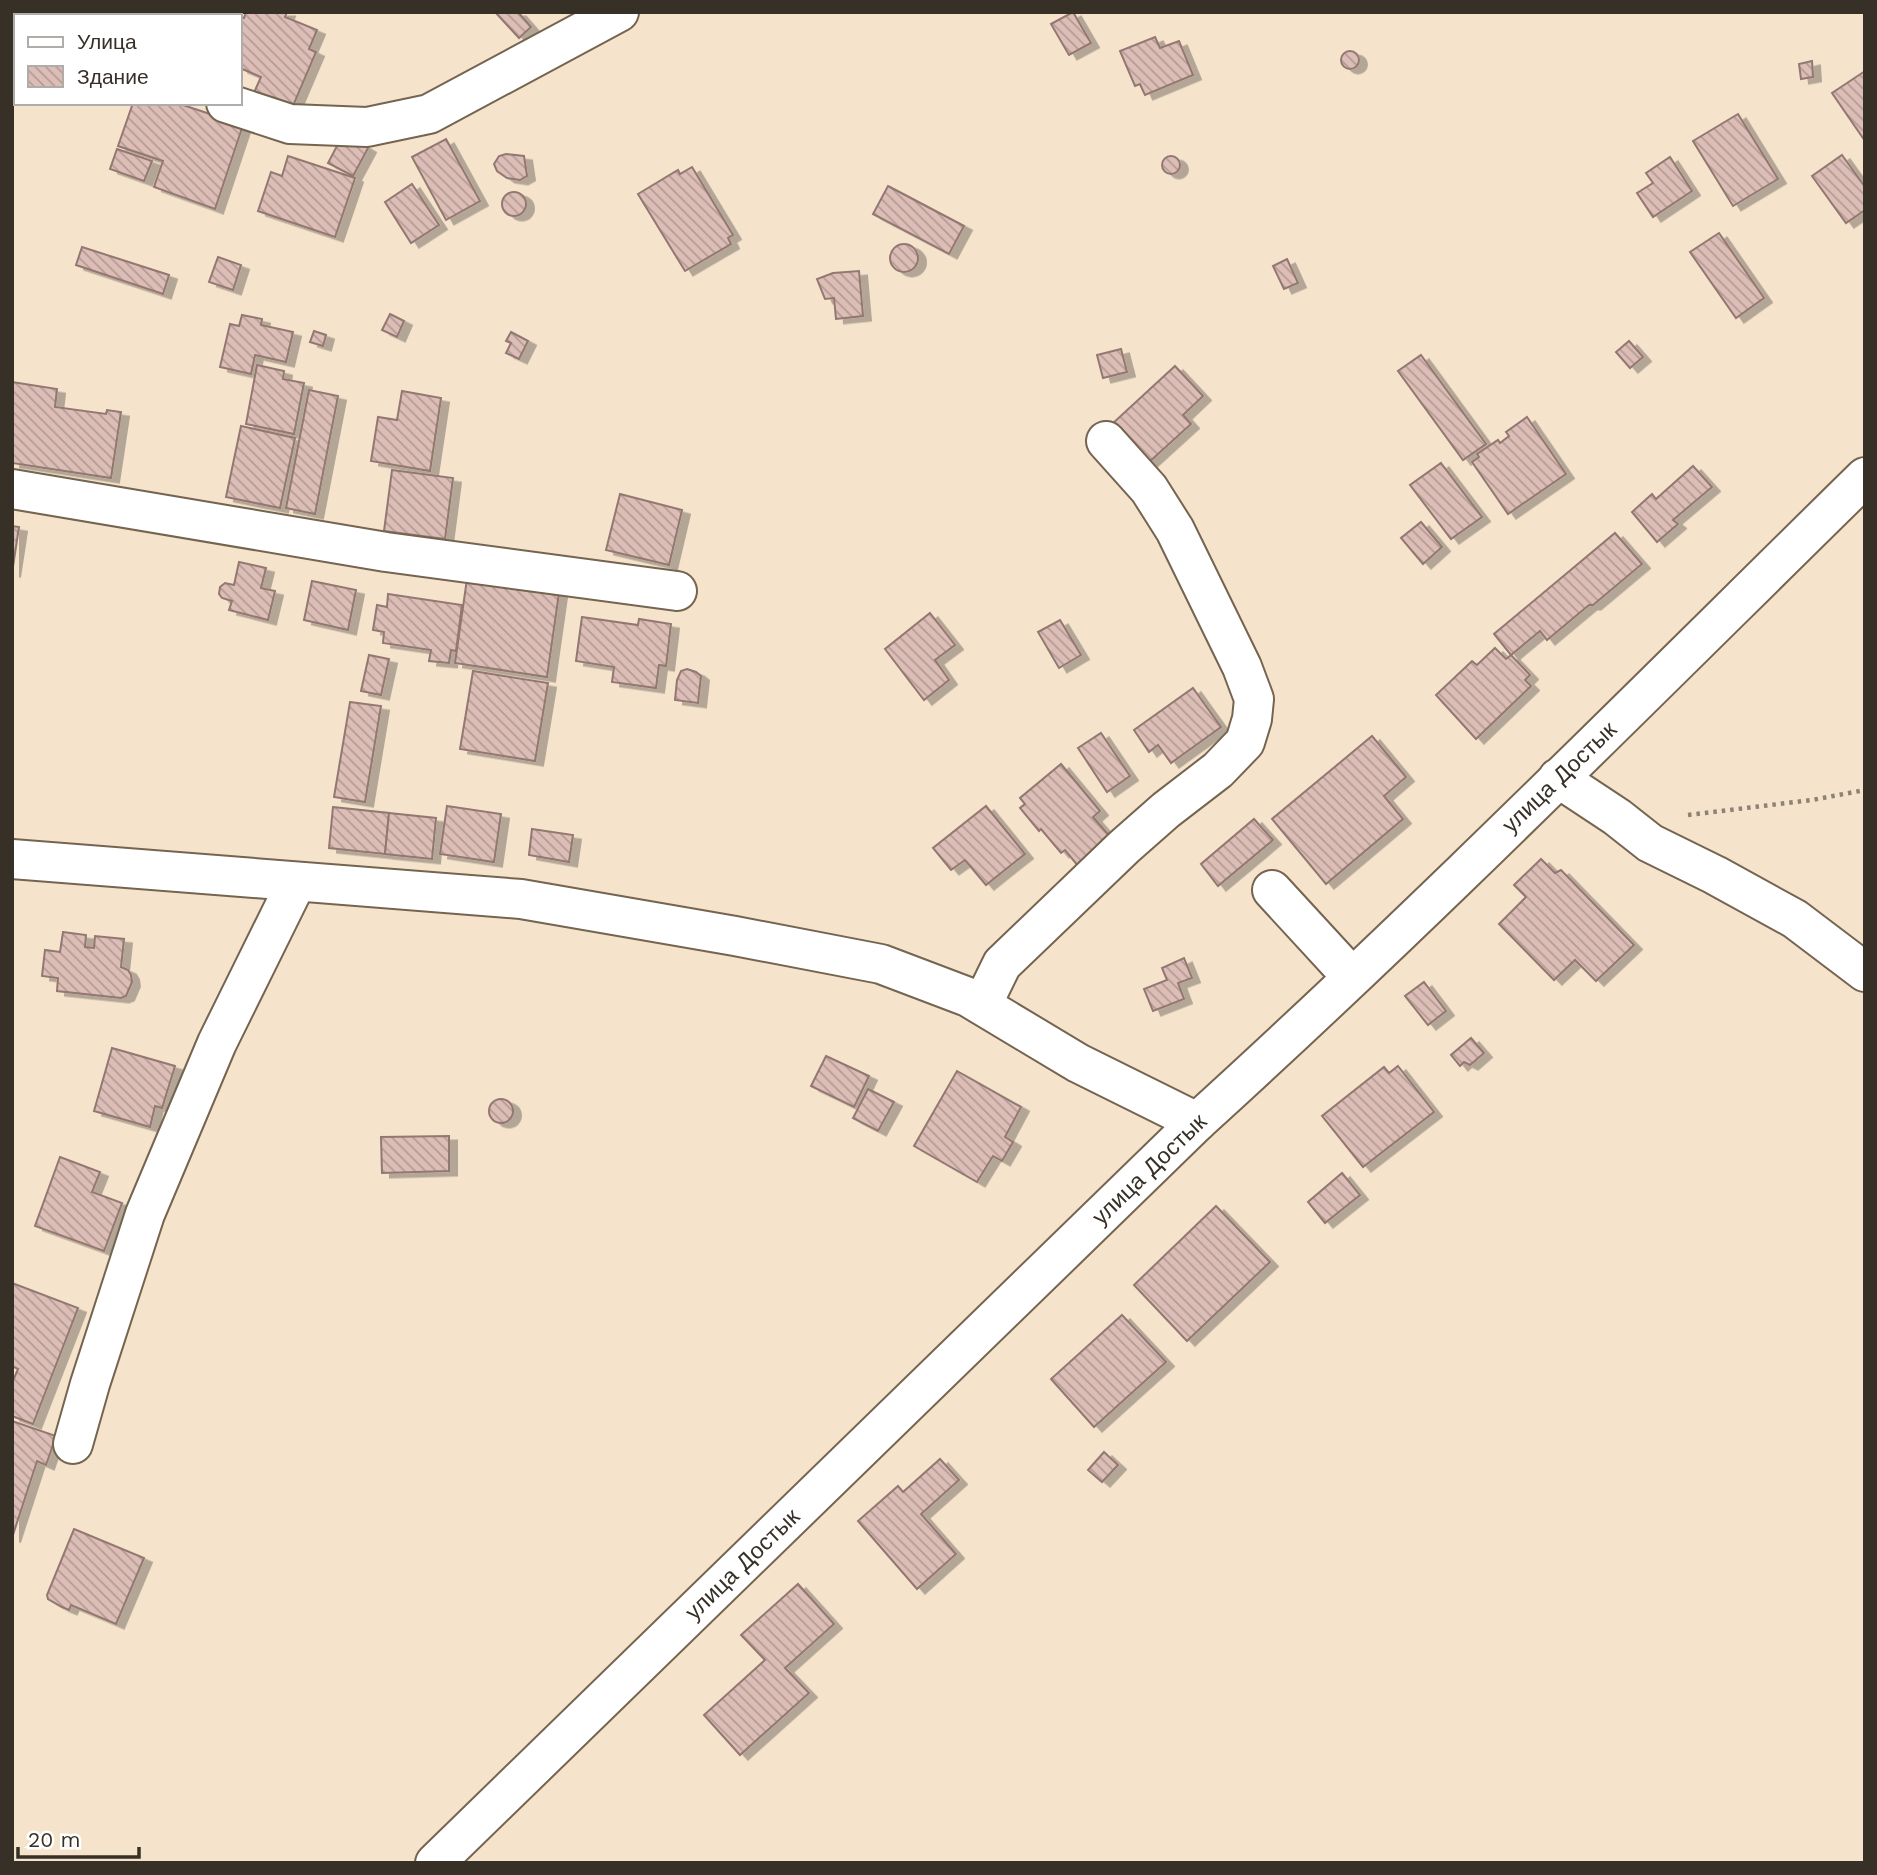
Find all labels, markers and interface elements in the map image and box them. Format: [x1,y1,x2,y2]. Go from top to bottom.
legend [14,14,242,105]
text: Улица [77,29,137,54]
text: Здание [77,64,149,89]
street label: улица Достык [1497,715,1623,839]
street label: улица Достык [1087,1107,1213,1231]
street label: улица Достык [680,1502,806,1626]
scale bar [18,1815,138,1859]
text: 20 m [28,1827,80,1852]

